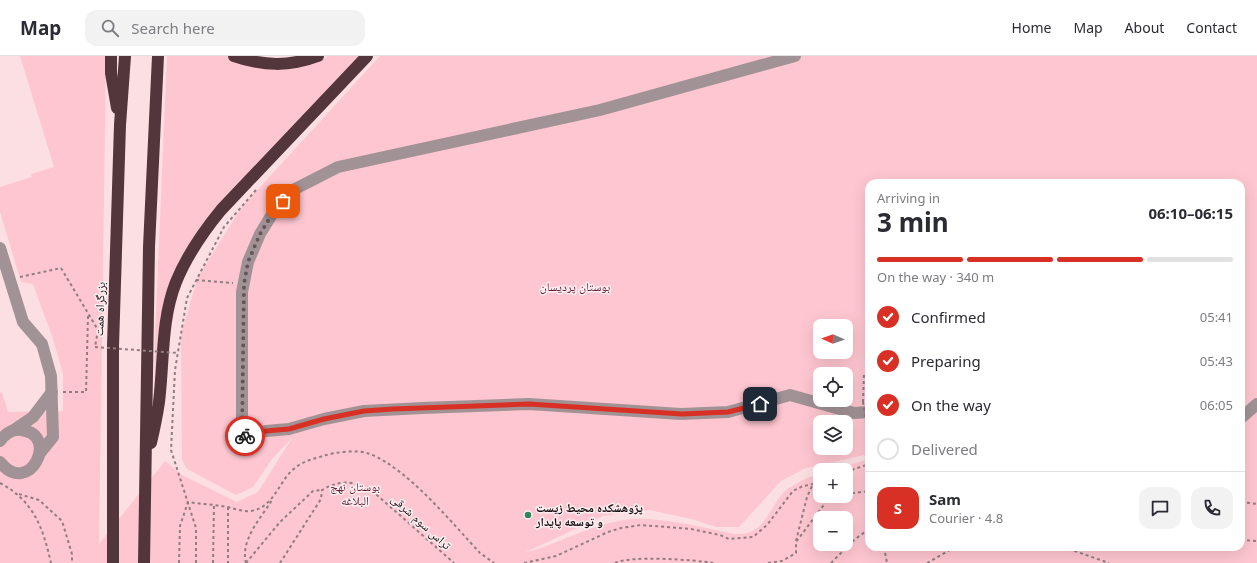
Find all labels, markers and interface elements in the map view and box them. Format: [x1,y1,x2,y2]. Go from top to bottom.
search box [85,10,365,46]
text: Map [20,15,61,41]
icon: search [99,17,121,39]
text: Search here [131,18,215,38]
text: Home [1012,18,1051,37]
text: Map [1073,18,1103,37]
text: About [1125,18,1164,37]
text: Contact [1186,18,1237,37]
pin [266,184,300,218]
text: Arriving in [877,189,940,207]
icon: bag [272,190,294,212]
text: 06:10–06:15 [1148,203,1233,223]
text: 3 min [877,204,949,240]
text: On the way · 340 m [877,268,994,286]
park label: بوستان پردیسان [540,278,610,295]
street label: بزرگراه همت [90,282,109,336]
icon: check [877,306,899,328]
text: Confirmed [911,307,986,327]
text: 05:41 [1200,308,1233,326]
north arrow [813,319,853,359]
map controls [813,319,853,551]
icon: check [877,350,899,372]
text: Preparing [911,351,981,371]
text: 05:43 [1200,352,1233,370]
button: locate [813,367,853,407]
pin [743,387,777,421]
icon: home [749,393,771,415]
icon: check [877,394,899,416]
text: On the way [911,395,991,415]
text: 06:05 [1200,396,1233,414]
button: layers [813,415,853,455]
courier [225,416,265,456]
icon: bike [234,425,256,447]
text: Delivered [911,439,978,459]
button: + [813,463,853,503]
park label: بوستان نهج البلاغه [330,478,380,509]
button: chat [1139,487,1181,529]
button: phone [1191,487,1233,529]
text: Sam [929,489,961,509]
street label: تراس سوم شرقی [388,490,455,554]
text: S [894,498,902,518]
place label: پژوهشکده محیط زیست و توسعه پایدار [535,499,643,530]
text: Courier · 4.8 [929,509,1003,527]
marker: پژوهشکده محیط زیست و توسعه پایدار [523,510,533,520]
button: − [813,511,853,551]

